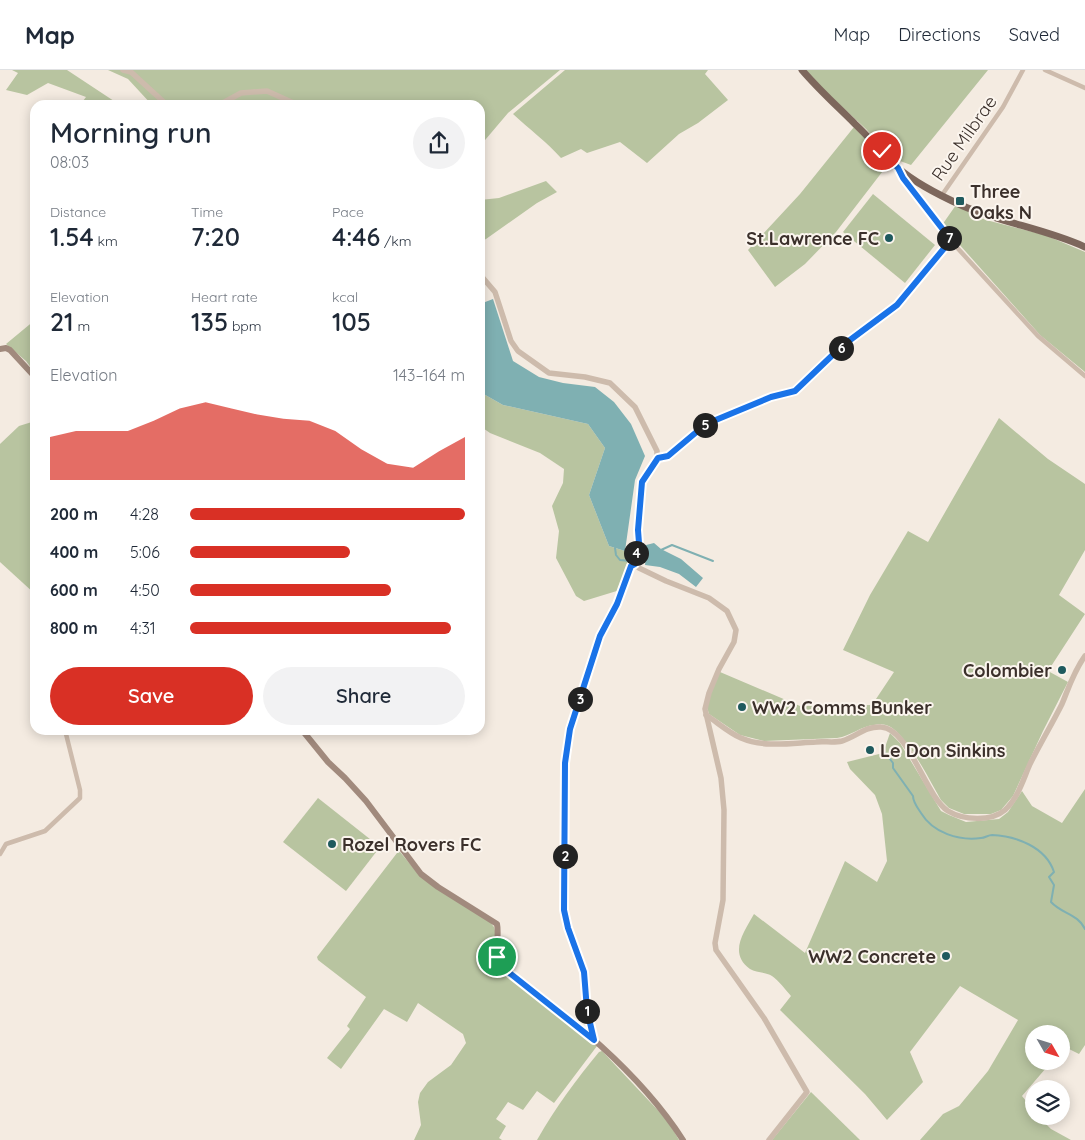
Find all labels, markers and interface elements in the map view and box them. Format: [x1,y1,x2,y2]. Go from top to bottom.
text: Map [25,20,75,50]
text: Map [833,23,870,46]
text: Directions [898,23,981,46]
text: Saved [1009,23,1060,46]
street label: Rue Milbrae [926,91,1002,185]
text: Morning run [50,115,211,150]
button: share [413,117,465,169]
pin [861,130,903,172]
icon: check [868,137,896,165]
text: 08:03 [50,152,89,172]
place label: Three Oaks N [970,180,1032,224]
marker: Three Oaks N [954,195,966,207]
text: Distance [50,203,106,221]
text: Time [191,203,223,221]
text: Pace [332,203,364,221]
text: 1.54 [50,221,94,252]
text: 7:20 [191,221,240,252]
text: 4:46 [332,221,380,252]
pin: 7 [936,226,962,250]
place label: St.Lawrence FC [746,227,879,250]
text: 7 [946,229,953,247]
text: km [94,232,118,250]
text: /km [380,232,412,250]
marker: St.Lawrence FC [883,232,895,244]
text: Elevation [50,288,109,306]
text: Heart rate [191,288,258,306]
text: kcal [332,288,358,306]
text: 21 [50,306,74,337]
text: 135 [191,306,228,337]
text: 105 [332,306,371,337]
text: m [74,317,90,335]
text: bpm [228,317,262,335]
pin: 6 [828,336,854,360]
text: 6 [838,339,845,357]
text: Elevation [50,365,117,385]
text: 143–164 m [393,365,465,385]
pin: 5 [692,412,718,438]
text: 5 [701,416,710,434]
text: 200 m [50,504,98,524]
text: 4:28 [130,504,159,524]
pin: 4 [624,540,648,566]
text: 400 m [50,542,98,562]
text: 5:06 [130,542,160,562]
text: 4 [632,544,641,562]
text: 600 m [50,580,98,600]
text: 4:50 [130,580,160,600]
text: 800 m [50,618,98,638]
text: 4:31 [130,618,156,638]
place label: Colombier [963,659,1052,682]
marker: Colombier [1056,664,1068,676]
button: Save [50,667,253,725]
button: Share [263,667,465,725]
pin: 3 [568,686,592,712]
text: 3 [577,690,584,708]
place label: WW2 Comms Bunker [752,696,932,719]
marker: WW2 Comms Bunker [736,701,748,713]
place label: Le Don Sinkins [880,739,1006,762]
marker: Le Don Sinkins [864,744,876,756]
place label: Rozel Rovers FC [342,833,481,856]
marker: Rozel Rovers FC [326,838,338,850]
pin: 2 [552,844,578,868]
text: 2 [562,847,569,865]
pin [476,936,518,978]
icon: arrive [483,943,511,971]
place label: WW2 Concrete [808,945,936,968]
marker: WW2 Concrete [940,950,952,962]
pin: 1 [574,998,600,1024]
text: 1 [585,1002,590,1020]
north arrow [1025,1025,1070,1070]
map controls [1025,1025,1070,1125]
button: layers [1025,1080,1070,1125]

